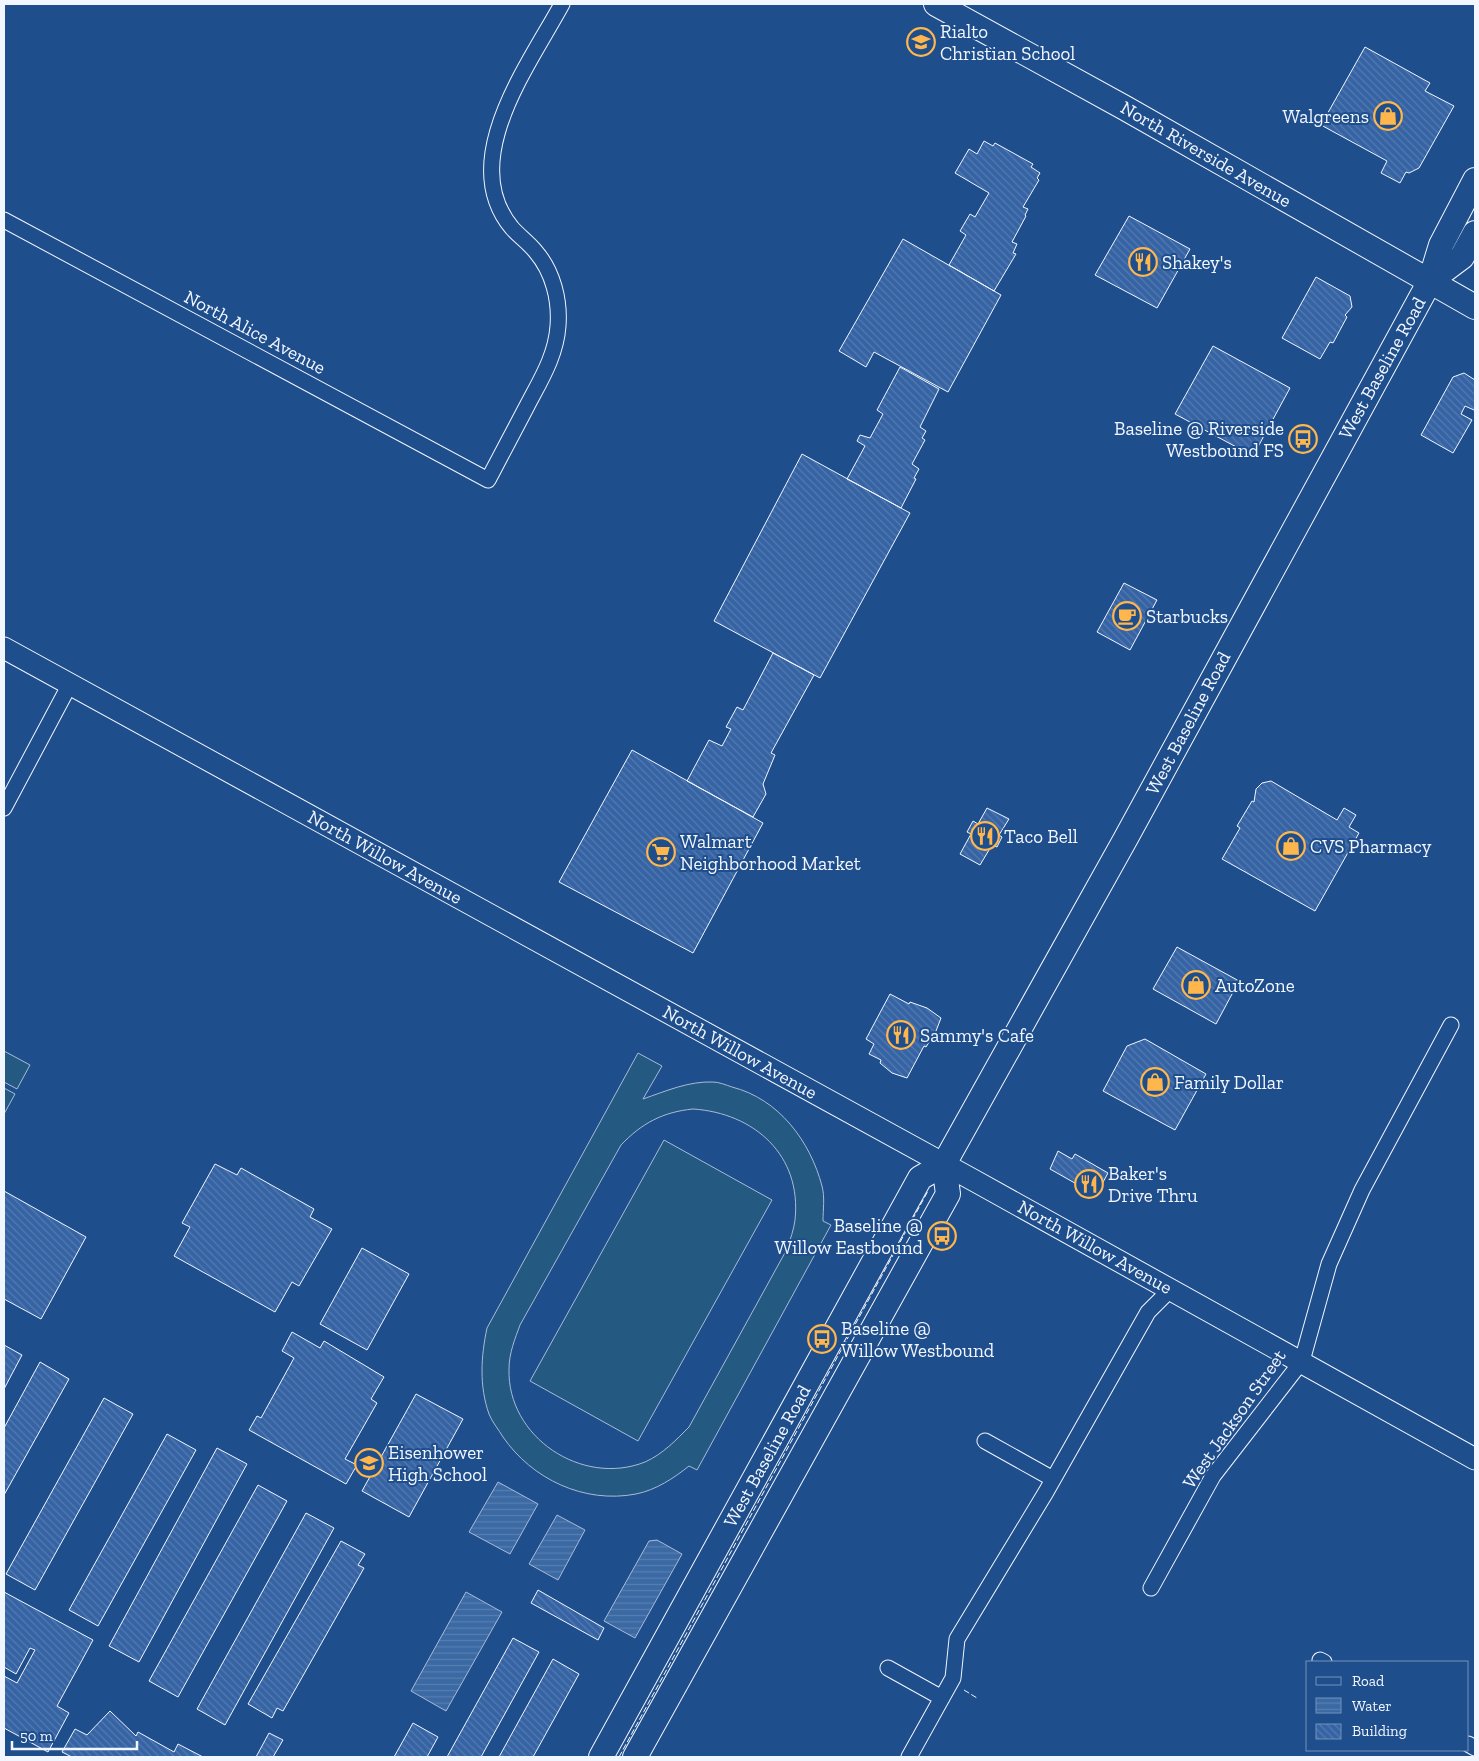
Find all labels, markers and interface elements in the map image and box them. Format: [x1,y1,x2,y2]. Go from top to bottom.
place label: Rialto Christian School [940,20,1075,65]
school or university icon: Rialto Christian School [906,27,936,57]
street label: North Riverside Avenue [1117,96,1295,212]
shop icon: Walgreens [1373,101,1403,131]
place label: Walgreens [1282,105,1369,128]
restaurant icon: Shakey's [1128,247,1158,277]
place label: Shakey's [1162,251,1232,274]
street label: North Alice Avenue [180,285,330,379]
street label: West Baseline Road [1333,293,1431,443]
place label: Baseline @ Riverside Westbound FS [1114,417,1284,462]
bus stop icon: Baseline @ Riverside Westbound FS [1288,424,1318,454]
cafe icon: Starbucks [1112,601,1142,631]
place label: Starbucks [1146,605,1228,628]
street label: West Baseline Road [1141,647,1236,798]
street label: North Willow Avenue [304,805,466,909]
restaurant icon: Taco Bell [970,821,1000,851]
place label: Taco Bell [1004,825,1078,848]
place label: Walmart Neighborhood Market [680,830,861,875]
shop icon: CVS Pharmacy [1276,831,1306,861]
place label: CVS Pharmacy [1310,835,1432,858]
supermarket icon: Walmart Neighborhood Market [646,837,676,867]
shop icon: AutoZone [1181,970,1211,1000]
place label: AutoZone [1215,974,1295,997]
street label: North Willow Avenue [659,1000,821,1104]
restaurant icon: Sammy's Cafe [886,1020,916,1050]
place label: Sammy's Cafe [920,1024,1034,1047]
shop icon: Family Dollar [1140,1067,1170,1097]
place label: Family Dollar [1174,1071,1284,1094]
place label: Baker's Drive Thru [1108,1162,1198,1207]
restaurant icon: Baker's Drive Thru [1074,1169,1104,1199]
street label: North Willow Avenue [1014,1195,1176,1299]
place label: Baseline @ Willow Eastbound [775,1214,924,1259]
bus stop icon: Baseline @ Willow Eastbound [927,1221,957,1251]
place label: Baseline @ Willow Westbound [841,1317,995,1362]
bus stop icon: Baseline @ Willow Westbound [807,1324,837,1354]
street label: West Jackson Street [1177,1345,1291,1493]
street label: West Baseline Road [718,1381,816,1531]
place label: Eisenhower High School [388,1441,487,1486]
school or university icon: Eisenhower High School [354,1448,384,1478]
legend [1306,1661,1469,1751]
text: Road [1352,1672,1385,1690]
text: Water [1352,1697,1392,1715]
scale bar [12,1718,138,1750]
text: Building [1352,1722,1407,1740]
text: 50 m [20,1727,53,1745]

